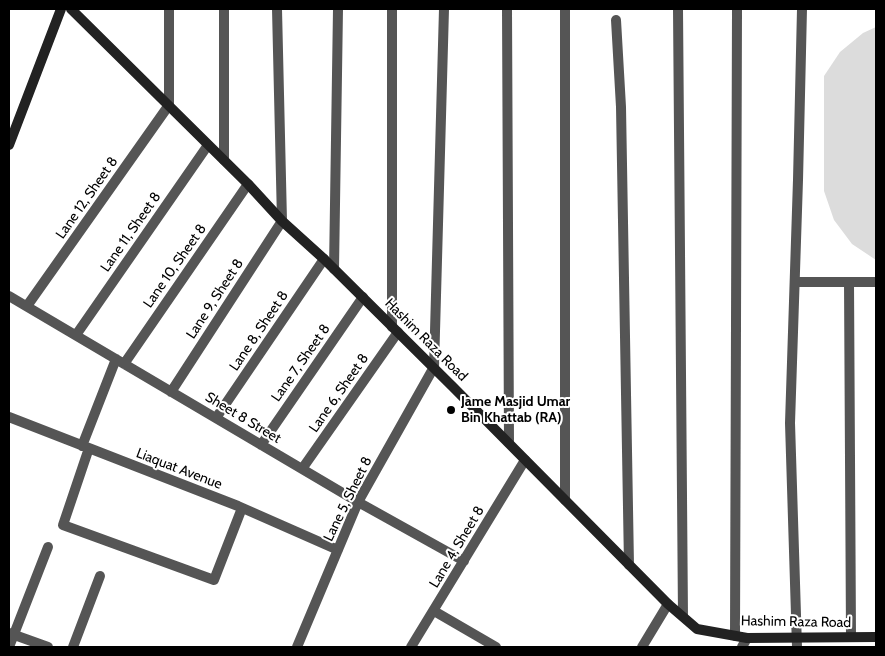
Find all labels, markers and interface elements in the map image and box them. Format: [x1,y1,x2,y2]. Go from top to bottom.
street label: Lane 12, Sheet 8 [52,154,122,242]
street label: Lane 11, Sheet 8 [97,189,165,275]
street label: Lane 10, Sheet 8 [140,221,210,311]
street label: Lane 9, Sheet 8 [183,256,247,342]
street label: Lane 8, Sheet 8 [226,288,292,374]
street label: Hashim Raza Road [381,295,471,385]
street label: Lane 7, Sheet 8 [268,321,334,405]
street label: Lane 6, Sheet 8 [306,350,372,436]
street label: Sheet 8 Street [202,389,284,447]
place label: Jame Masjid Umar Bin Khattab (RA) [461,394,570,427]
marker: Jame Masjid Umar Bin Khattab (RA) [445,404,457,416]
street label: Liaquat Avenue [134,445,224,493]
street label: Lane 5, Sheet 8 [320,454,376,544]
street label: Lane 4, Sheet 8 [426,503,488,591]
street label: Hashim Raza Road [741,613,851,631]

